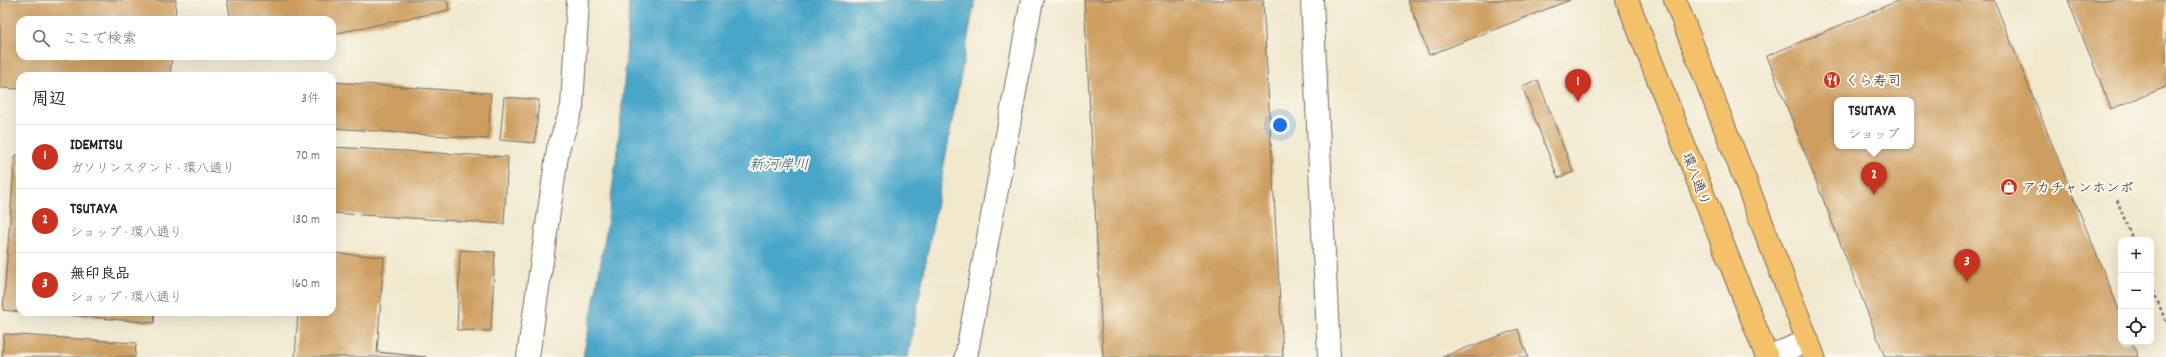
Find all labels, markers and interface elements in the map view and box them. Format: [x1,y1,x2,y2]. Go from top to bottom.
search box [16,16,336,60]
icon: search [30,27,52,49]
text: ここで検索 [62,29,137,51]
pin: 1 [1565,69,1591,102]
restaurant icon: くら寿司 [1822,70,1842,90]
place label: くら寿司 [1845,72,1901,92]
text: 周辺 [32,89,66,113]
text: 3件 [301,90,320,109]
popup [1834,97,1914,149]
text: TSUTAYA [1848,101,1896,123]
your location [1270,115,1290,135]
text: ショップ [1848,126,1900,145]
text: IDEMITSU [70,135,123,157]
text: 1 [44,147,46,166]
text: 70 m [296,147,320,166]
street label: 環八通り [1676,150,1715,209]
water label: 新河岸川 [749,155,809,177]
text: ガソリンスタンド · 環八通り [70,160,235,179]
pin: 2 [1861,162,1887,195]
shop icon: アカチャンホンポ [1999,177,2019,197]
place label: アカチャンホンポ [2022,179,2134,199]
text: TSUTAYA [70,199,118,221]
text: 2 [42,211,48,230]
text: 130 m [292,211,320,230]
text: ショップ · 環八通り [70,224,182,243]
map controls [2118,237,2154,345]
button: + [2118,237,2154,273]
pin: 3 [1954,249,1980,282]
text: 無印良品 [70,264,130,286]
button: − [2118,273,2154,309]
text: 3 [42,275,48,294]
text: 160 m [292,275,320,294]
text: ショップ · 環八通り [70,289,182,308]
button: locate [2118,309,2154,345]

